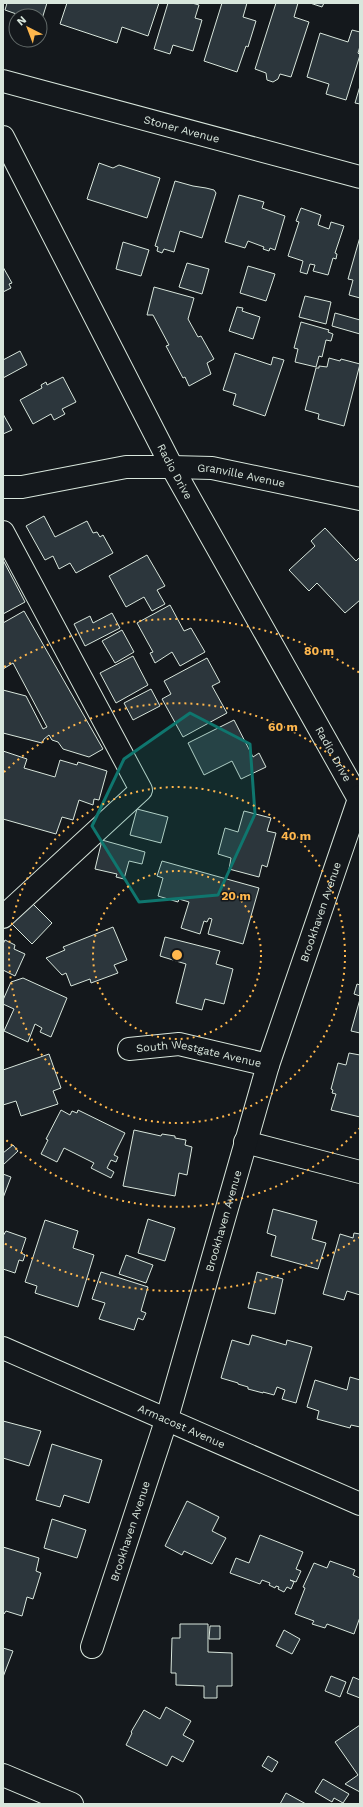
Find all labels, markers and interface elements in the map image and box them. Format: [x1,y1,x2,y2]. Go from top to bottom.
north arrow [8,8,48,48]
text: N [14,13,29,28]
street label: Stoner Avenue [142,113,221,145]
street label: Radio Drive [155,441,195,501]
street label: Granville Avenue [197,461,286,490]
text: 80 m [304,644,334,658]
text: 60 m [268,720,298,734]
street label: Radio Drive [313,724,354,784]
text: 40 m [281,829,311,843]
street label: Brookhaven Avenue [297,860,344,964]
text: 20 m [221,889,251,903]
centre of rings [170,948,184,962]
street label: South Westgate Avenue [136,1037,263,1070]
street label: Brookhaven Avenue [203,1169,244,1273]
street label: Armacost Avenue [136,1401,227,1451]
street label: Brookhaven Avenue [107,1479,152,1583]

